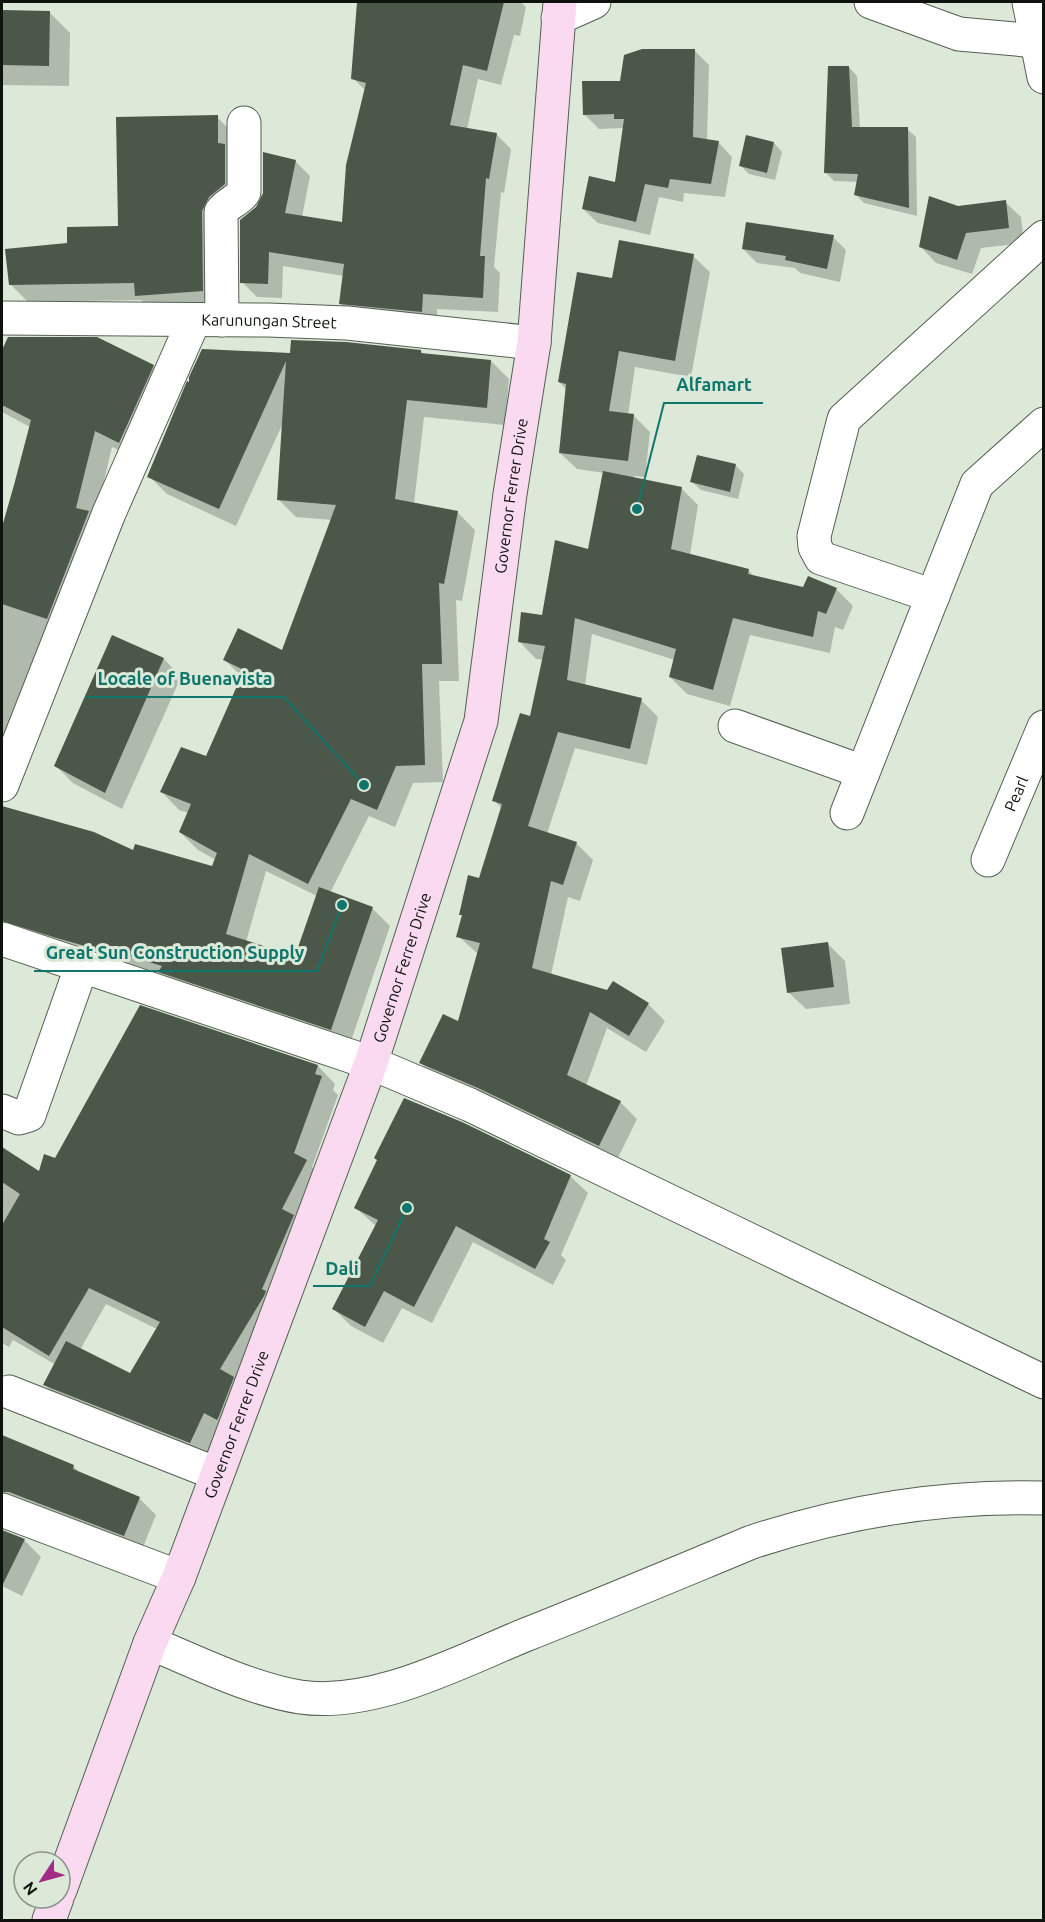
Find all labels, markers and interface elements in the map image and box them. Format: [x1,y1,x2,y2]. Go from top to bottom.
street label: Karunungan Street [201,310,338,332]
callout: Alfamart [664,367,763,403]
text: Alfamart [676,374,752,394]
street label: Governor Ferrer Drive [491,417,531,575]
callout: Locale of Buenavista [86,661,284,697]
text: Locale of Buenavista [98,668,272,688]
street label: Pearl [1001,773,1031,814]
street label: Governor Ferrer Drive [369,890,434,1045]
callout: Great Sun Construction Supply [34,935,317,971]
text: Great Sun Construction Supply [46,942,305,962]
callout: Dali [313,1250,370,1286]
text: Dali [325,1258,359,1278]
street label: Governor Ferrer Drive [200,1348,272,1501]
north arrow [12,1850,72,1910]
text: N [19,1879,41,1899]

